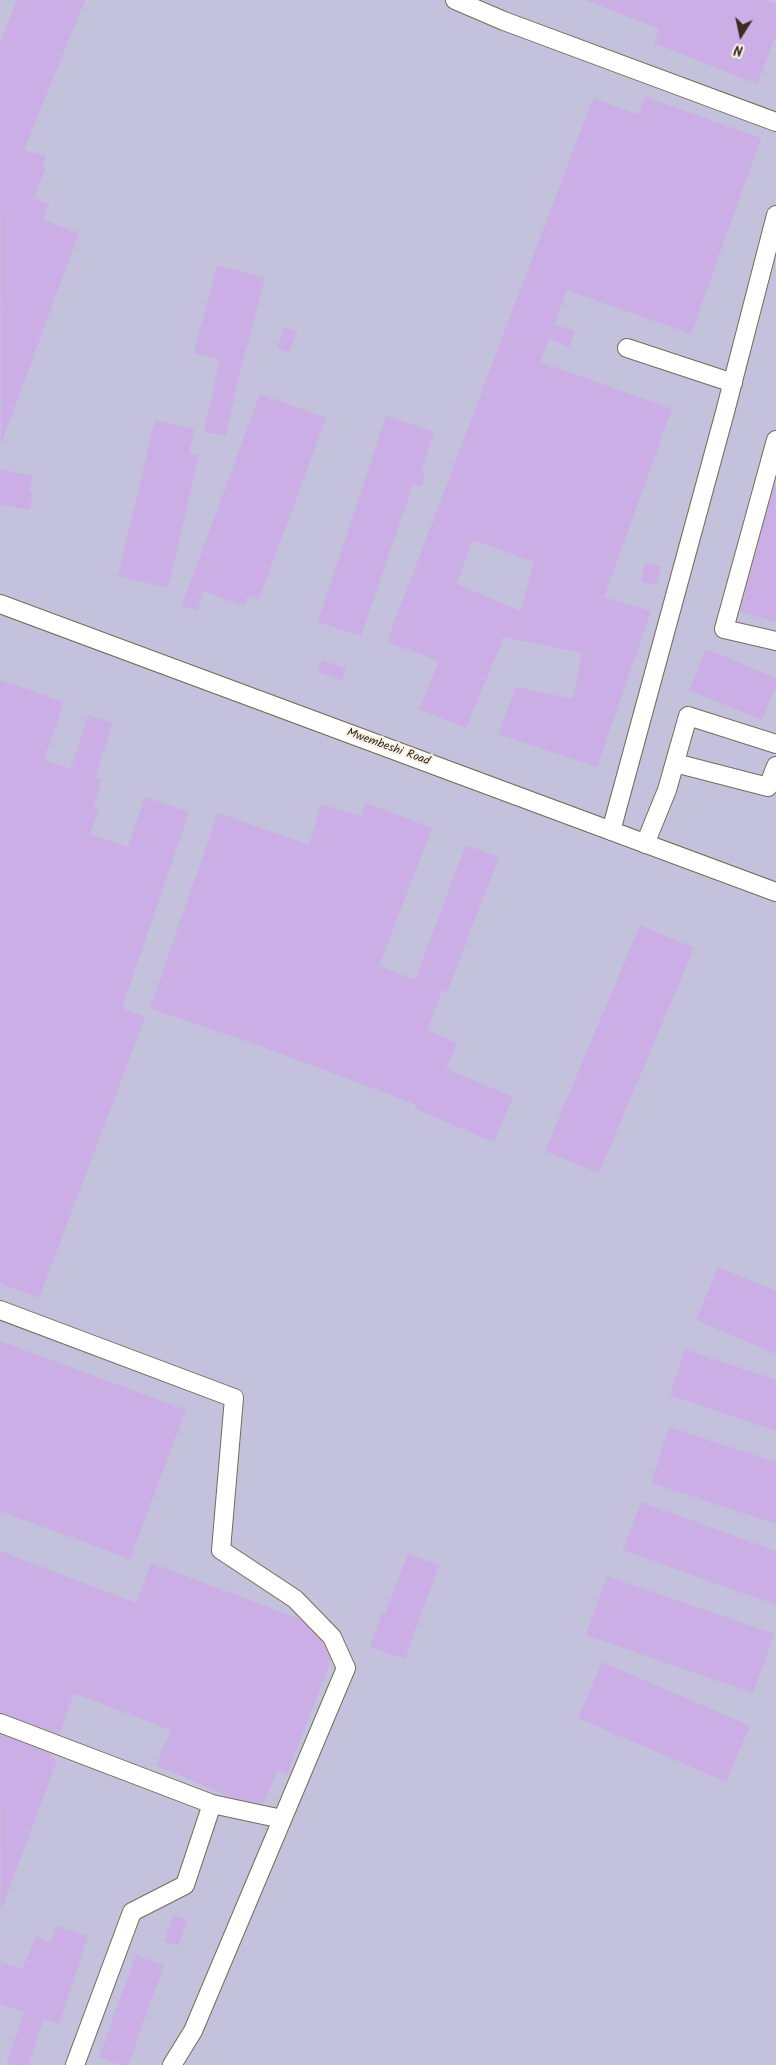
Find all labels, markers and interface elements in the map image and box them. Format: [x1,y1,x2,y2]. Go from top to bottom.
north arrow [716,10,766,60]
text: N [732,38,745,61]
street label: Mwembeshi Road [344,726,432,770]

